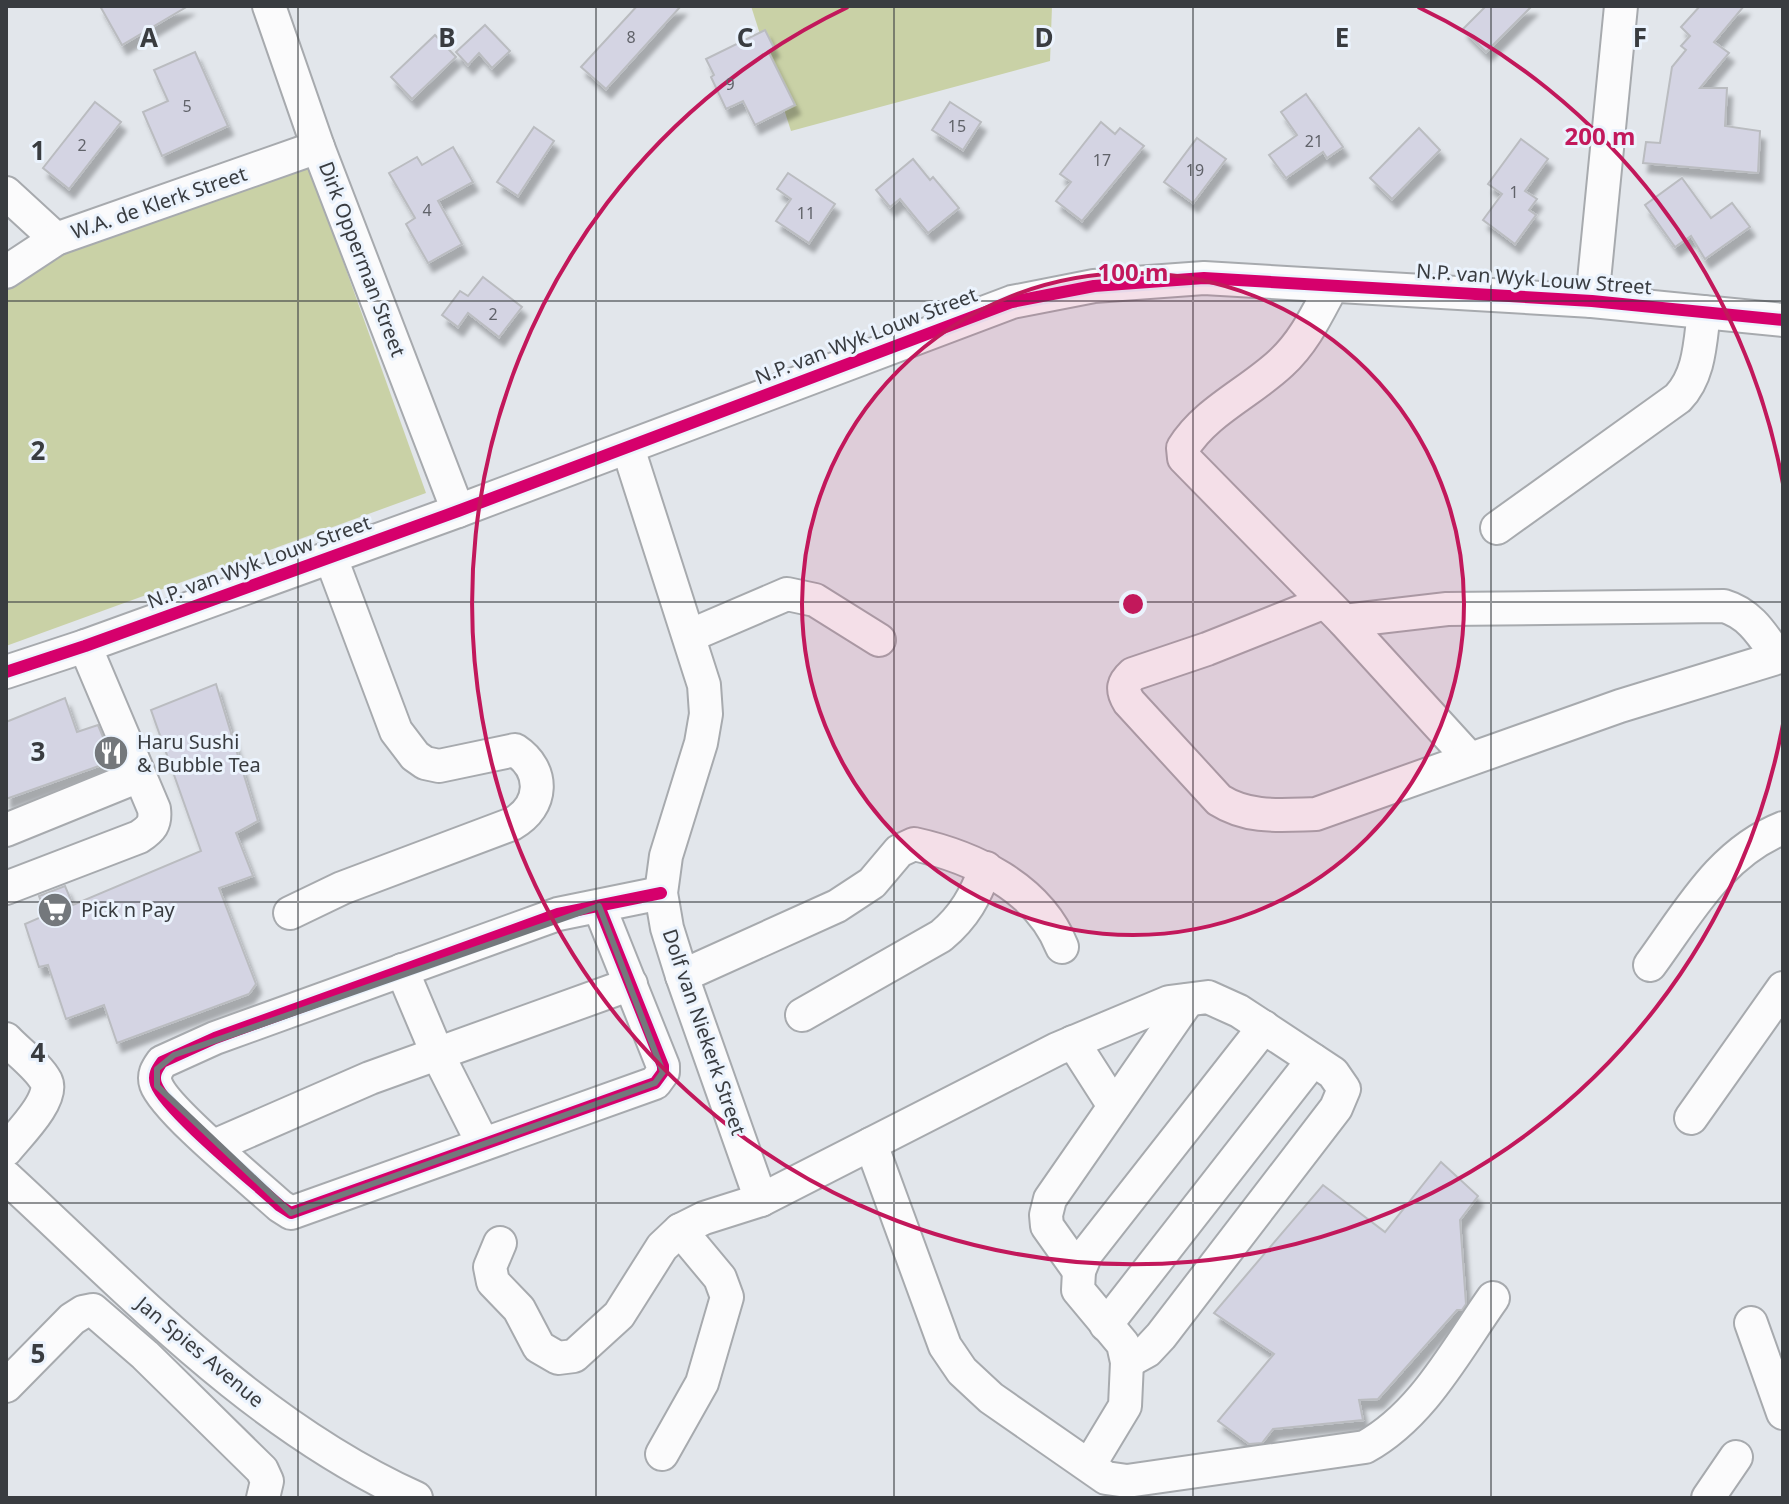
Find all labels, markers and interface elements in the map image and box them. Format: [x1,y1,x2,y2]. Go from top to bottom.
text: A [140,19,158,55]
text: B [438,19,456,55]
text: C [737,19,753,55]
text: D [1034,19,1054,55]
text: E [1335,19,1349,55]
text: F [1633,19,1647,55]
house number: 8 [626,26,636,48]
house number: 9 [725,73,735,95]
house number: 5 [182,95,192,117]
house number: 15 [948,115,966,137]
text: 200 m [1565,119,1635,152]
house number: 21 [1305,130,1323,152]
text: 1 [31,132,45,168]
house number: 2 [77,134,87,156]
house number: 17 [1093,149,1111,171]
street label: Dirk Opperman Street [313,157,412,360]
house number: 19 [1186,159,1204,181]
street label: W.A. de Klerk Street [68,160,250,245]
house number: 1 [1509,181,1519,203]
house number: 4 [422,199,432,221]
house number: 11 [797,202,815,224]
text: 100 m [1098,255,1168,288]
street label: N.P. van Wyk Louw Street [1415,257,1653,300]
street label: N.P. van Wyk Louw Street [751,281,981,390]
house number: 2 [488,303,498,325]
text: 2 [31,432,46,468]
street label: N.P. van Wyk Louw Street [143,508,374,615]
centre of rings [1119,590,1147,618]
place label: Haru Sushi & Bubble Tea [137,728,261,778]
text: 3 [31,733,45,769]
restaurant icon: Haru Sushi & Bubble Tea [92,734,130,772]
supermarket icon: Pick n Pay [36,891,74,929]
place label: Pick n Pay [81,896,176,923]
street label: Dolf van Niekerk Street [656,925,752,1139]
text: 4 [31,1034,46,1070]
street label: Jan Spies Avenue [129,1289,270,1413]
text: 5 [31,1335,45,1371]

